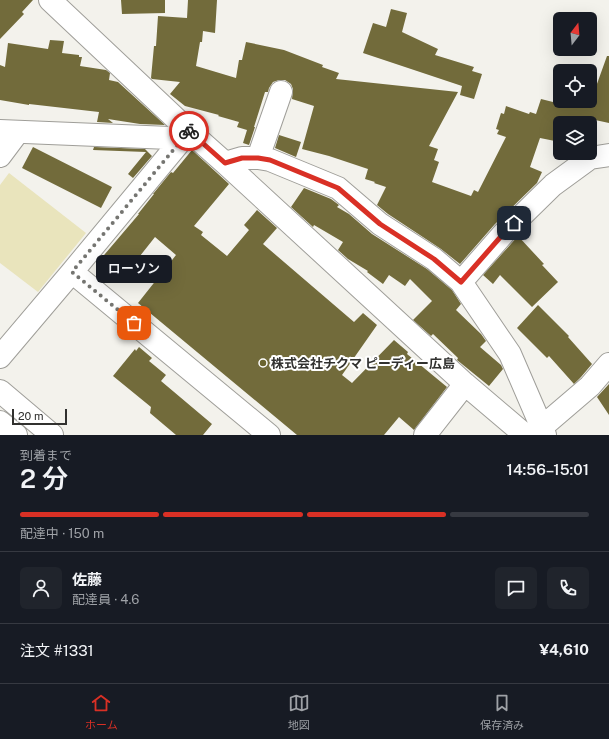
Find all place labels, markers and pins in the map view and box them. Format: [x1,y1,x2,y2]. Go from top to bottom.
pin [497,206,531,240]
callout: ローソン [96,255,172,283]
pin [117,306,151,340]
place label: 株式会社チクマ ピーディー広島 [271,356,455,371]
marker: 株式会社チクマ ピーディー広島 [258,358,268,368]

